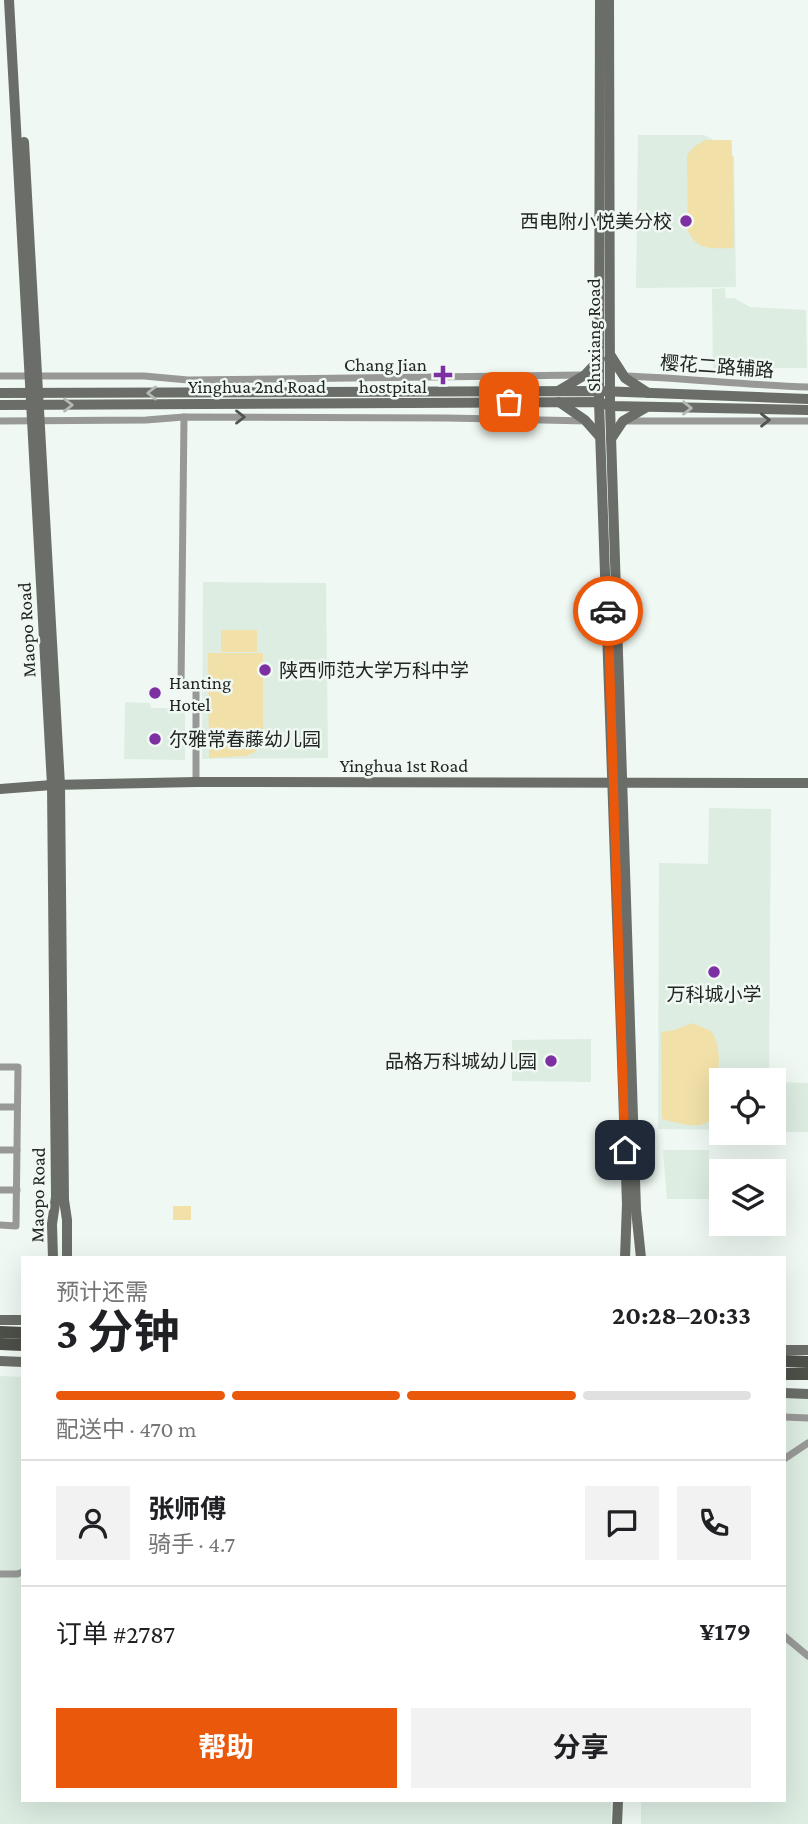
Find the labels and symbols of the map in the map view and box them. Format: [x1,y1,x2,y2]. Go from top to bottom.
place label: 西电附小悦美分校 [520,211,672,232]
marker: 西电附小悦美分校 [678,213,694,229]
street label: Shuxiang Road [583,278,604,392]
street label: 樱花二路辅路 [659,352,775,381]
place label: Chang Jian hostpital [344,354,427,397]
marker: Chang Jian hostpital [433,365,453,385]
pin [479,372,539,432]
street label: Yinghua 2nd Road [188,376,326,397]
one-way arrow [146,385,157,401]
one-way arrow [63,397,74,413]
one-way arrow [682,400,693,416]
one-way arrow [235,409,245,425]
one-way arrow [760,412,771,428]
courier [573,576,643,646]
street label: Maopo Road [14,582,39,678]
place label: 陕西师范大学万科中学 [279,660,469,681]
marker: 陕西师范大学万科中学 [257,662,273,678]
place label: Hanting Hotel [169,672,231,715]
marker: Hanting Hotel [147,685,163,701]
place label: 尔雅常春藤幼儿园 [169,729,321,750]
marker: 尔雅常春藤幼儿园 [147,731,163,747]
street label: Yinghua 1st Road [340,755,468,776]
marker: 万科城小学 [706,964,722,980]
place label: 万科城小学 [666,984,762,1005]
place label: 品格万科城幼儿园 [385,1051,537,1072]
marker: 品格万科城幼儿园 [543,1053,559,1069]
pin [595,1120,655,1180]
street label: Maopo Road [26,1147,49,1243]

